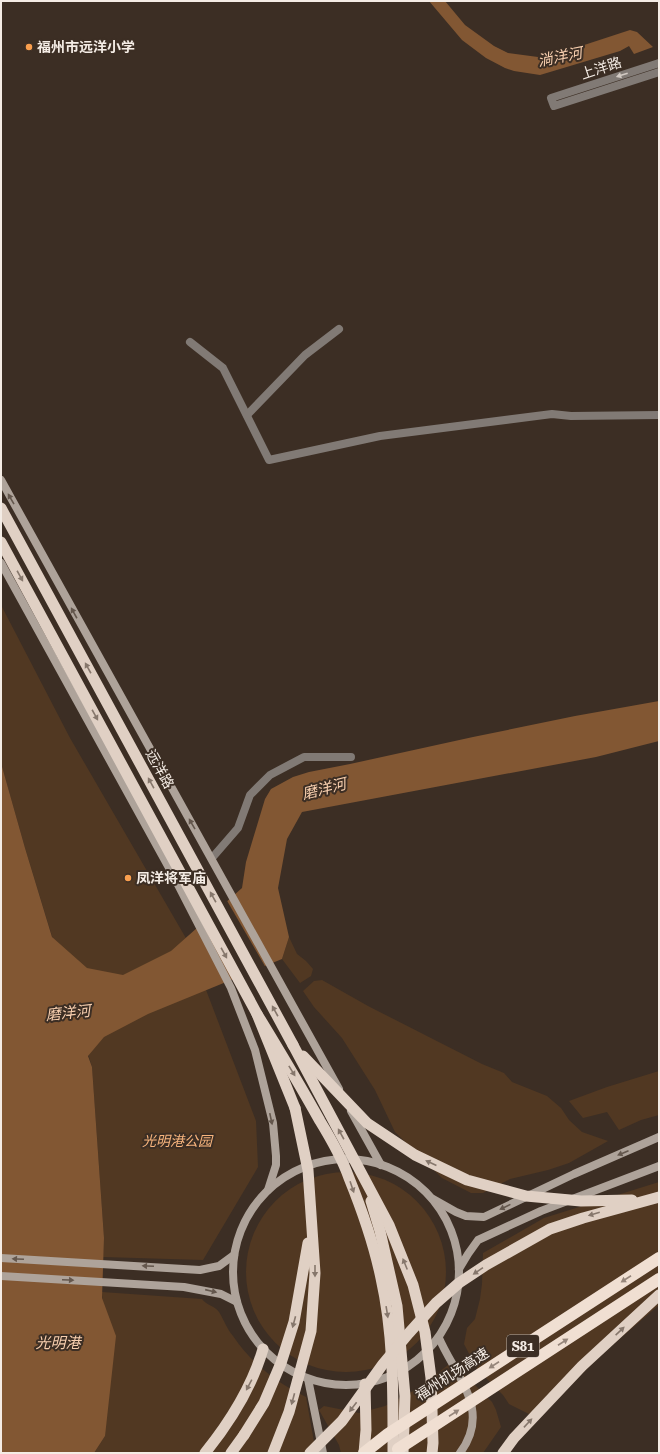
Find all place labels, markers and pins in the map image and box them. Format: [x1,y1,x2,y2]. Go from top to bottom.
place label: 福州市远洋小学 [37,39,135,55]
marker: 福州市远洋小学 [24,42,34,52]
place label: 凤洋将军庙 [136,870,206,886]
marker: 凤洋将军庙 [123,873,133,883]

